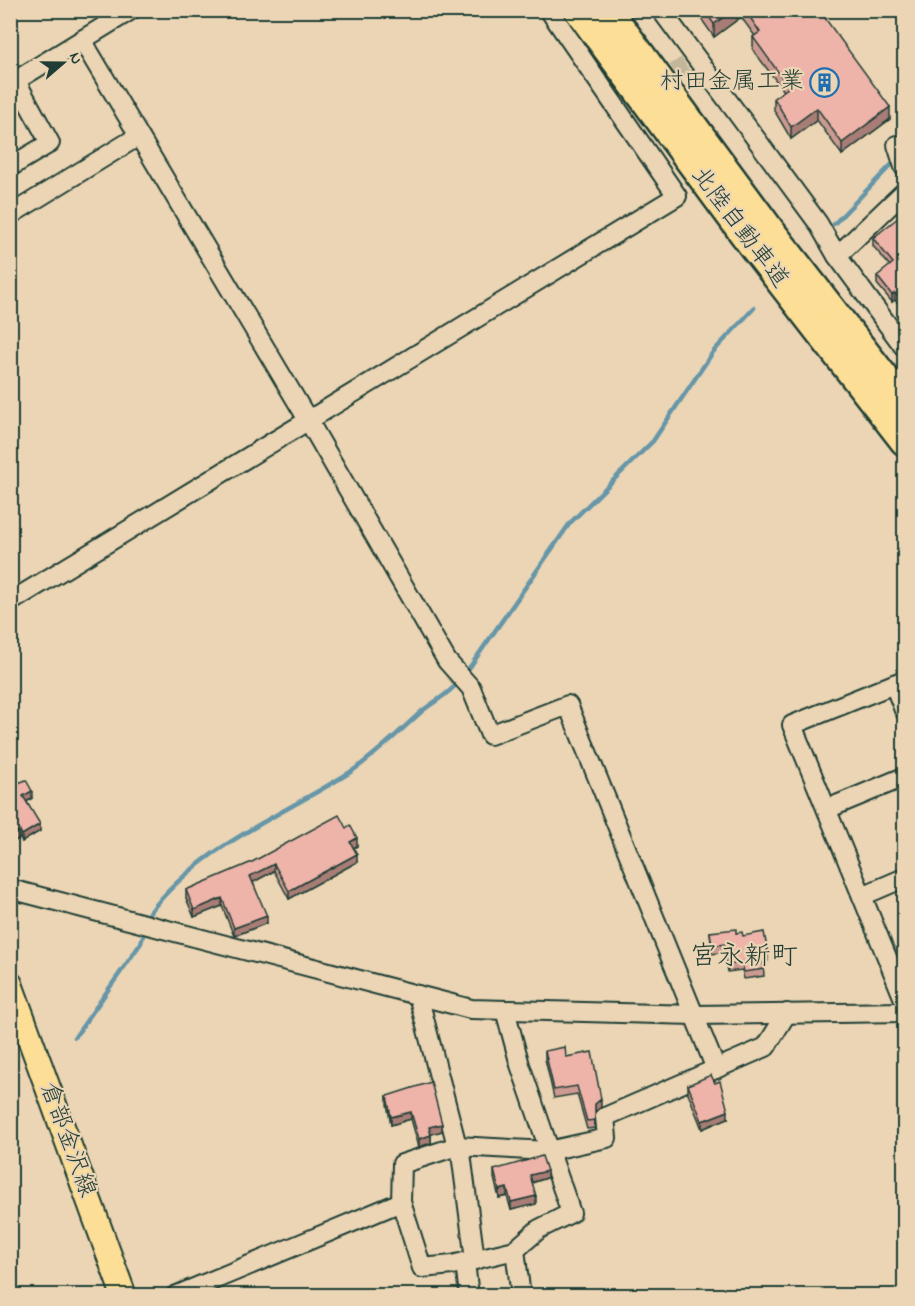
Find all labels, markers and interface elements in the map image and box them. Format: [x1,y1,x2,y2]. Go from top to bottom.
north arrow [33,33,93,93]
text: N [62,49,88,68]
place label: 村田金属工業 [660,65,804,100]
building icon: 村田金属工業 [809,66,841,98]
street label: 北陸自動車道 [682,160,796,296]
district label: 宮永新町 [690,938,798,977]
street label: 倉部金沢線 [30,1078,104,1202]

